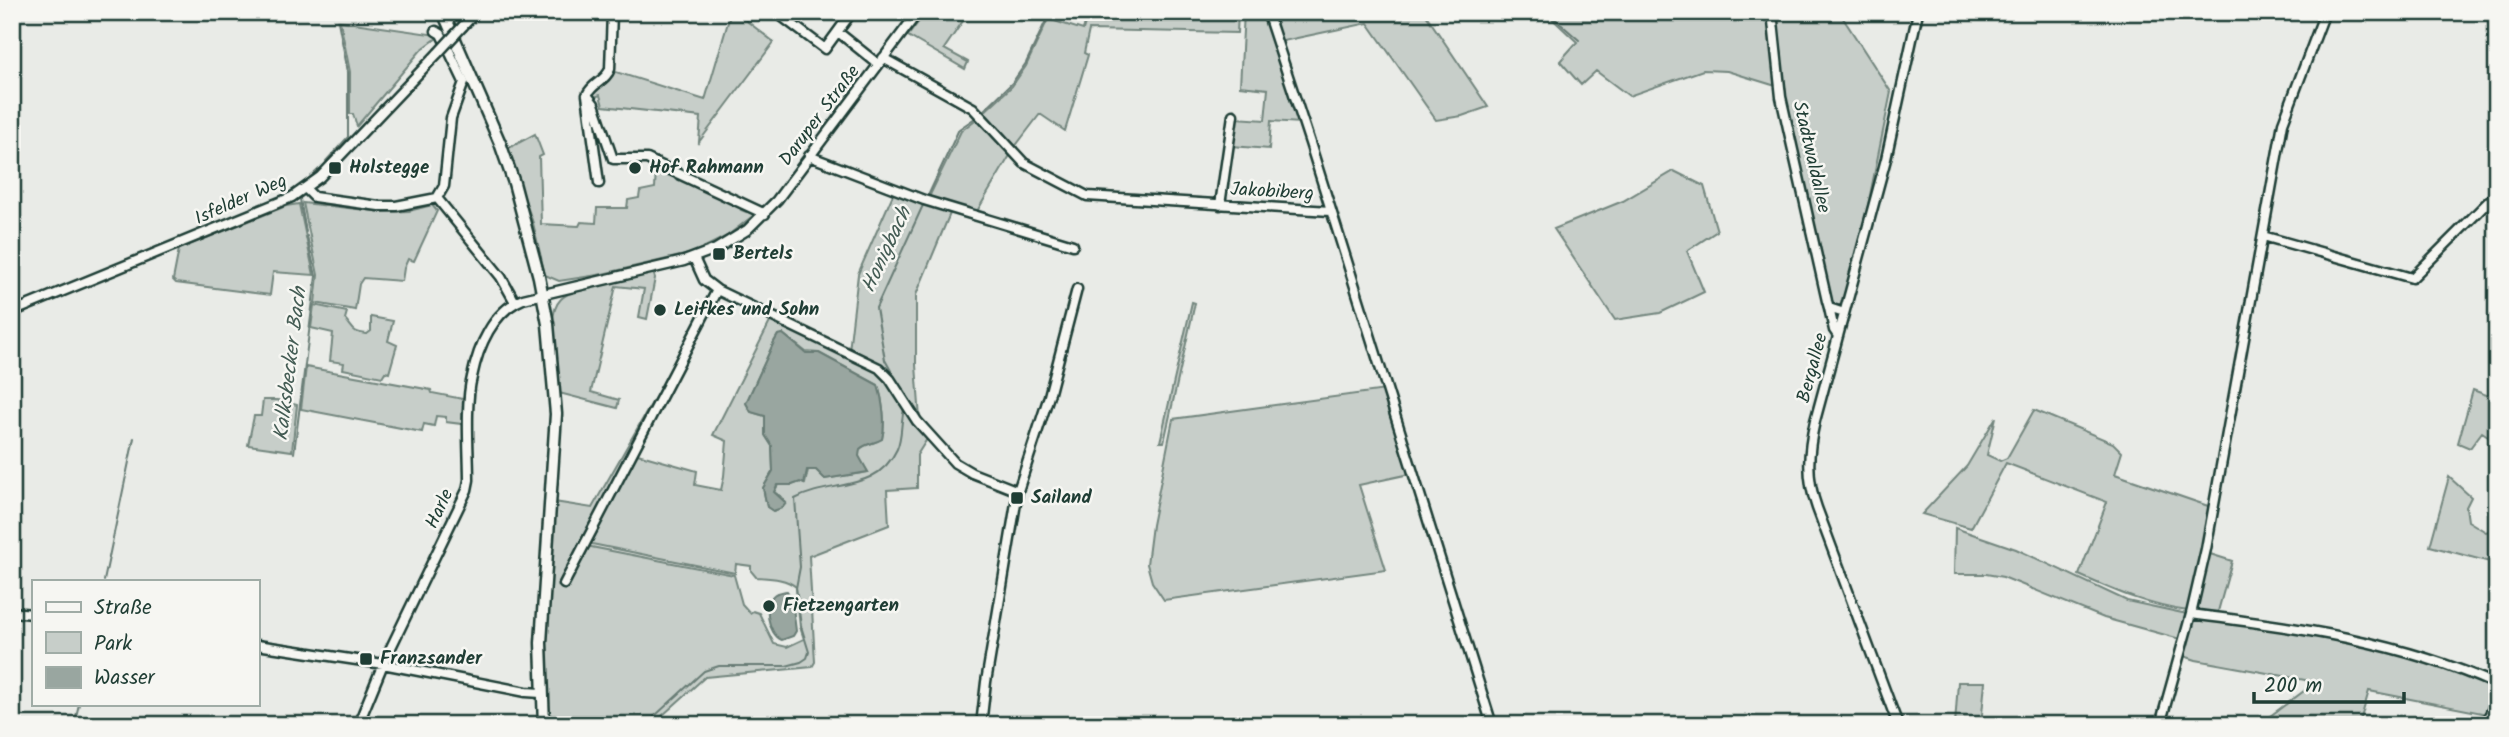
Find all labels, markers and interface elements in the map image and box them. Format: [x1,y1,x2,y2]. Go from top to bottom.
street label: Daruper Straße [772,59,868,173]
street label: Stadtwaldallee [1784,98,1839,217]
place label: Holstegge [349,153,429,183]
place label: Hof Rahmann [649,153,764,183]
marker: Holstegge [327,160,343,176]
marker: Hof Rahmann [627,160,643,176]
street label: Isfelder Weg [190,166,292,234]
street label: Jakobiberg [1229,175,1315,209]
water label: Honigbach [853,200,922,298]
place label: Bertels [733,239,793,269]
marker: Bertels [711,246,727,262]
water label: Kalksbecker Bach [265,284,317,443]
place label: Leifkes und Sohn [674,295,819,325]
marker: Leifkes und Sohn [652,302,668,318]
street label: Bergallee [1789,329,1837,406]
place label: Sailand [1031,483,1092,513]
street label: Harle [418,484,462,534]
marker: Sailand [1009,490,1025,506]
legend [32,580,259,706]
place label: Fietzengarten [783,591,899,621]
text: Straße [94,592,152,625]
marker: Fietzengarten [761,598,777,614]
text: Park [94,628,132,661]
place label: Franzsander [380,644,483,674]
marker: Franzsander [358,651,374,667]
scale bar [2254,660,2404,704]
text: Wasser [94,662,156,695]
text: 200 m [2264,670,2322,703]

